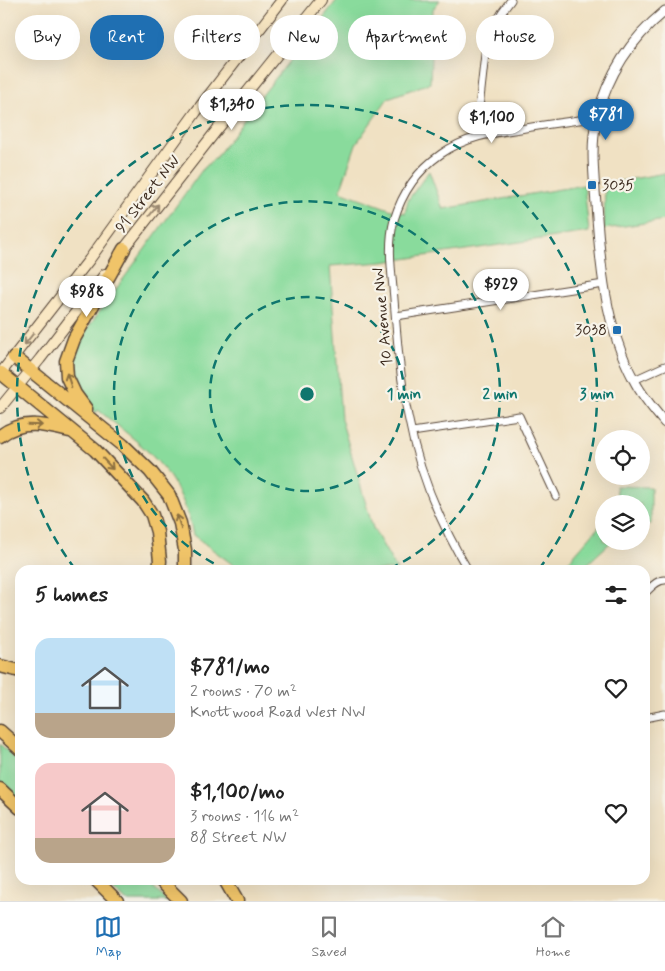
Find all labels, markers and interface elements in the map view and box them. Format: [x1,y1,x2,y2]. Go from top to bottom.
chip: Buy [15,15,80,60]
chip: Rent [90,15,164,60]
chip: Filters [174,15,260,60]
chip: New [270,15,338,60]
chip: Apartment [348,15,466,60]
chip: House [476,15,554,60]
pin: $1,340 [191,88,273,131]
text: $1,340 [209,94,255,115]
pin: $781 [576,98,636,141]
pin: $1,100 [451,102,533,144]
text: $781 [589,104,623,125]
text: $1,100 [469,107,515,128]
street label: 91 Street NW [111,151,185,237]
place label: 3035 [602,175,635,196]
marker: 3035 [586,179,598,191]
one-way arrow [149,204,160,217]
street label: 10 Avenue NW [368,267,398,367]
pin: $929 [471,268,531,311]
text: $929 [484,274,518,295]
pin: $988 [57,276,117,318]
text: $988 [70,281,104,302]
place label: 3038 [575,320,607,341]
marker: 3038 [611,324,623,336]
one-way arrow [23,332,34,345]
one-way arrow [64,373,73,388]
centre of rings [298,385,316,403]
text: 1 min [387,385,421,405]
text: 2 min [482,385,518,405]
text: 3 min [580,385,614,405]
one-way arrow [27,421,43,430]
map controls [595,430,650,550]
button: locate [595,430,650,485]
one-way arrow [102,458,114,471]
button: layers [595,495,650,550]
one-way arrow [173,514,183,530]
text: 5 homes [35,581,108,609]
icon: filters [602,581,630,609]
text: $781/mo [190,653,270,681]
icon: home [75,658,135,718]
icon: heart [602,674,630,702]
text: 2 rooms · 70 m² [190,681,297,702]
text: Knottwood Road West NW [190,702,365,723]
text: $1,100/mo [190,778,285,806]
icon: home [75,783,135,843]
icon: heart [602,799,630,827]
text: 3 rooms · 116 m² [190,806,299,827]
text: 88 Street NW [190,827,287,848]
tab: Map [94,913,122,961]
tab: Saved [311,913,347,961]
tab: Home [536,913,571,961]

